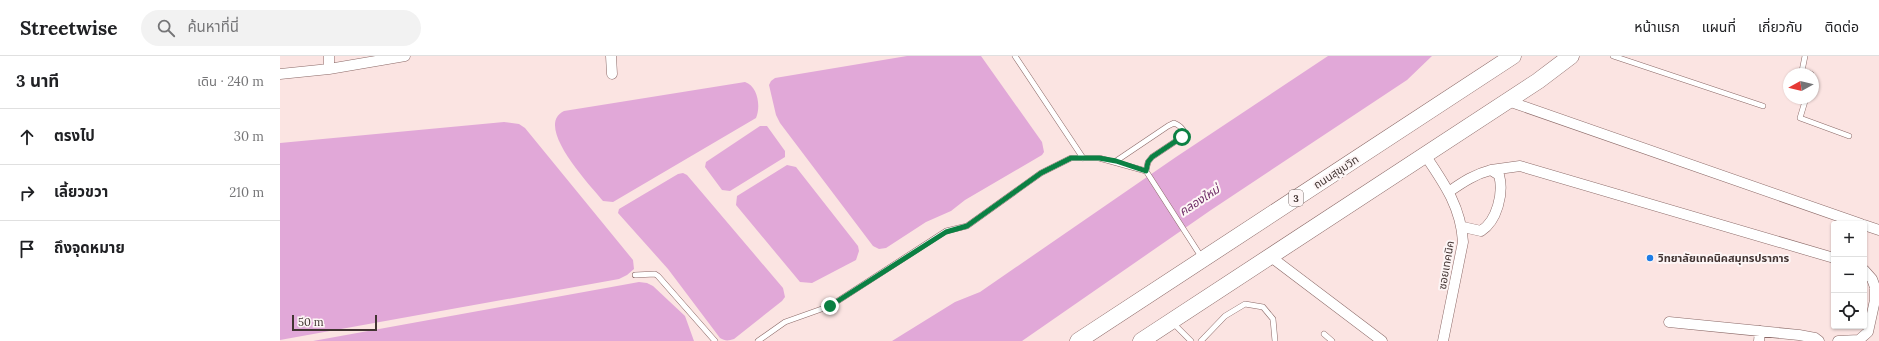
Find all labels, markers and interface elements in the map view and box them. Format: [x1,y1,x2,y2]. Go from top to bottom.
search box [141,10,421,46]
text: Streetwise [20,16,117,40]
icon: search [155,17,177,39]
text: ค้นหาที่นี่ [187,17,239,36]
text: หน้าแรก [1634,18,1680,36]
text: แผนที่ [1702,18,1736,36]
text: เกี่ยวกับ [1758,18,1803,36]
text: ติดต่อ [1825,18,1859,36]
north arrow [1783,68,1819,104]
text: 3 นาที [16,70,59,92]
text: เดิน · 240 m [197,73,264,90]
icon: ahead [16,126,38,148]
text: ตรงไป [54,126,95,145]
text: 30 m [234,128,264,145]
route start [1173,128,1191,146]
street label: ถนนสุขุมวิท [1311,152,1361,192]
water label: คลองใหม่ [1176,180,1224,219]
icon: right [16,182,38,204]
text: เลี้ยวขวา [54,182,108,201]
text: 210 m [229,184,264,201]
road number: 3 [1289,190,1303,206]
map controls [1831,221,1867,329]
button: + [1831,221,1867,257]
icon: arrive [16,238,38,260]
text: ถึงจุดหมาย [54,238,125,257]
street label: ซอยเทคนิค [1435,240,1457,290]
place label: วิทยาลัยเทคนิคสมุทรปราการ [1658,251,1790,265]
marker: วิทยาลัยเทคนิคสมุทรปราการ [1645,253,1655,263]
button: − [1831,257,1867,293]
button: locate [1831,293,1867,329]
route end [821,297,839,315]
scale bar [292,313,377,332]
text: 50 m [298,315,324,329]

